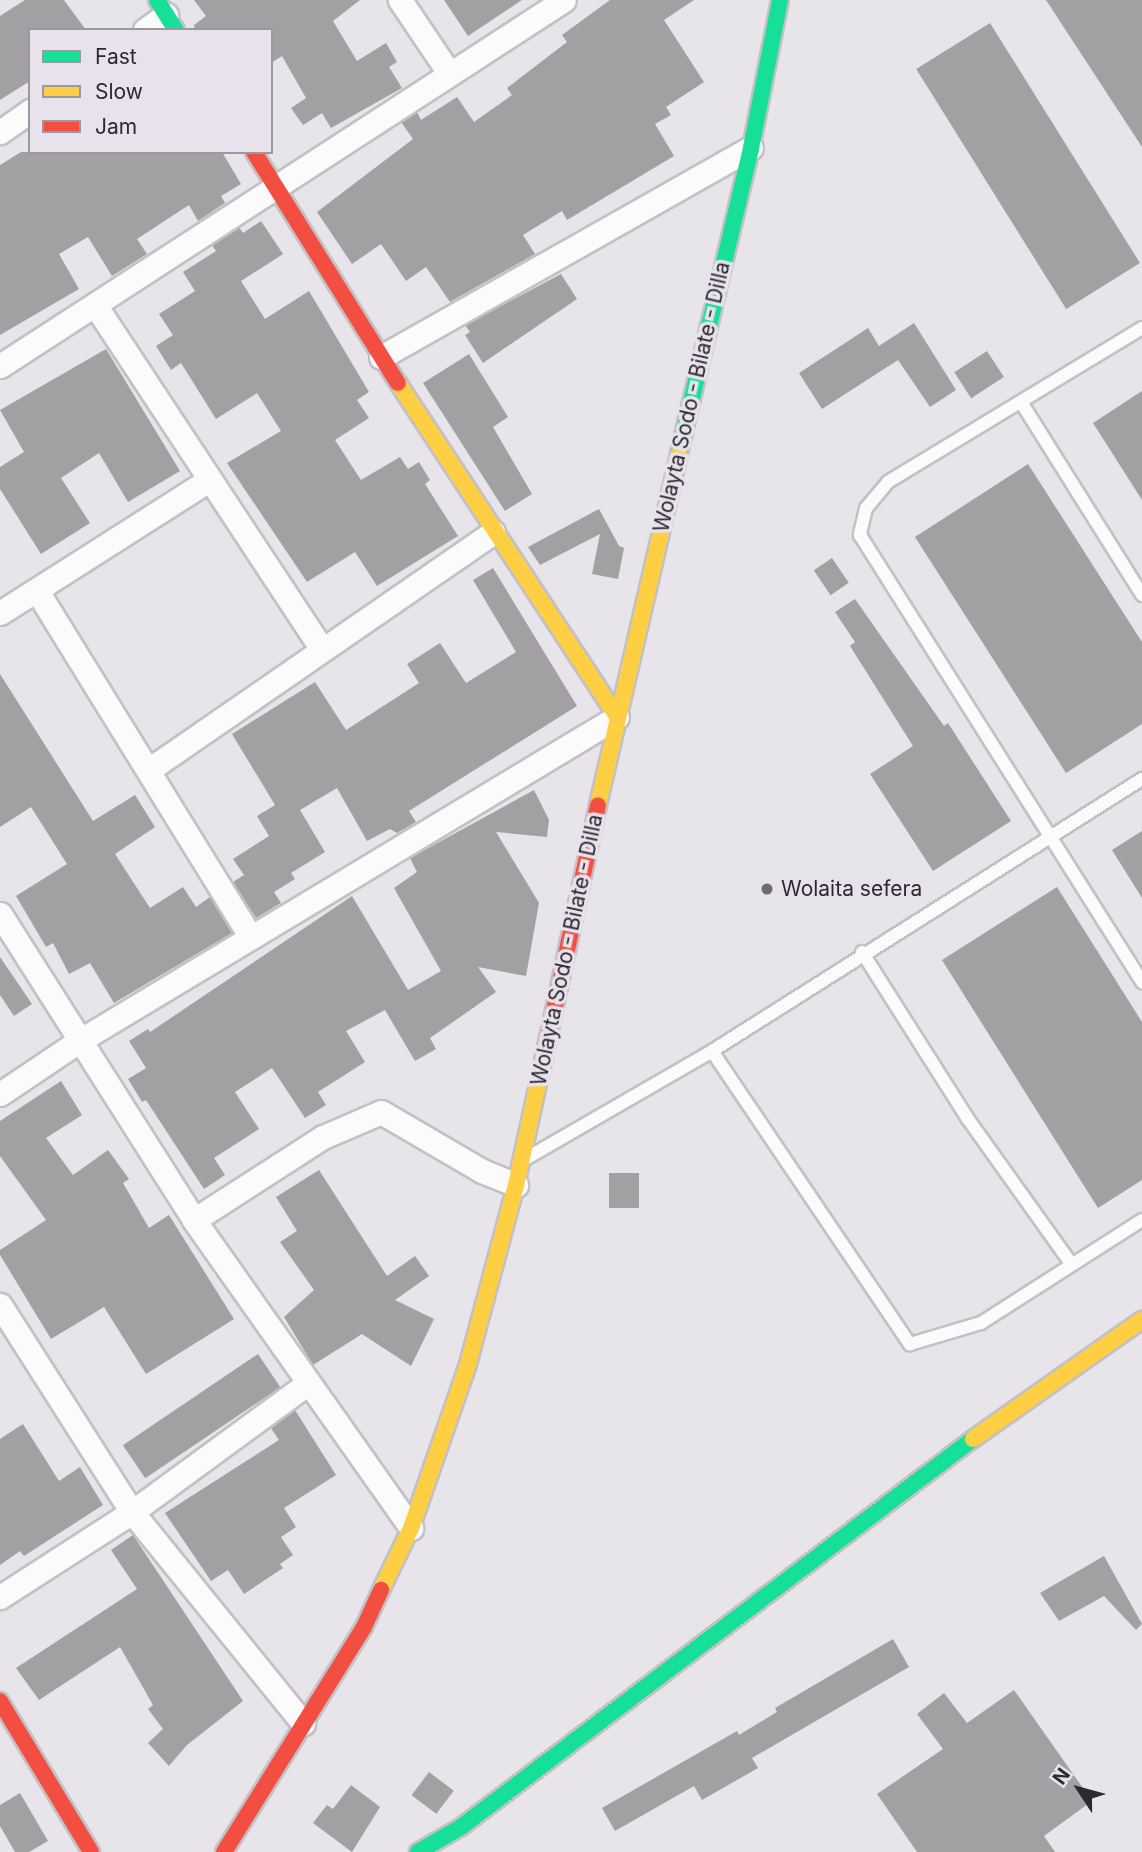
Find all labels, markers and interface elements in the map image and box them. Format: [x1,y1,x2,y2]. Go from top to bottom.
legend [28,28,273,154]
text: Fast [95,44,137,69]
text: Slow [95,79,143,104]
text: Jam [95,114,137,139]
street label: Wolayta Sodo - Bilate - Dilla [649,259,735,535]
street label: Wolayta Sodo - Bilate - Dilla [526,812,608,1088]
place label: Wolaita sefera [781,876,922,902]
marker: Wolaita sefera [759,881,775,897]
north arrow [1044,1754,1114,1824]
text: N [1048,1764,1075,1789]

